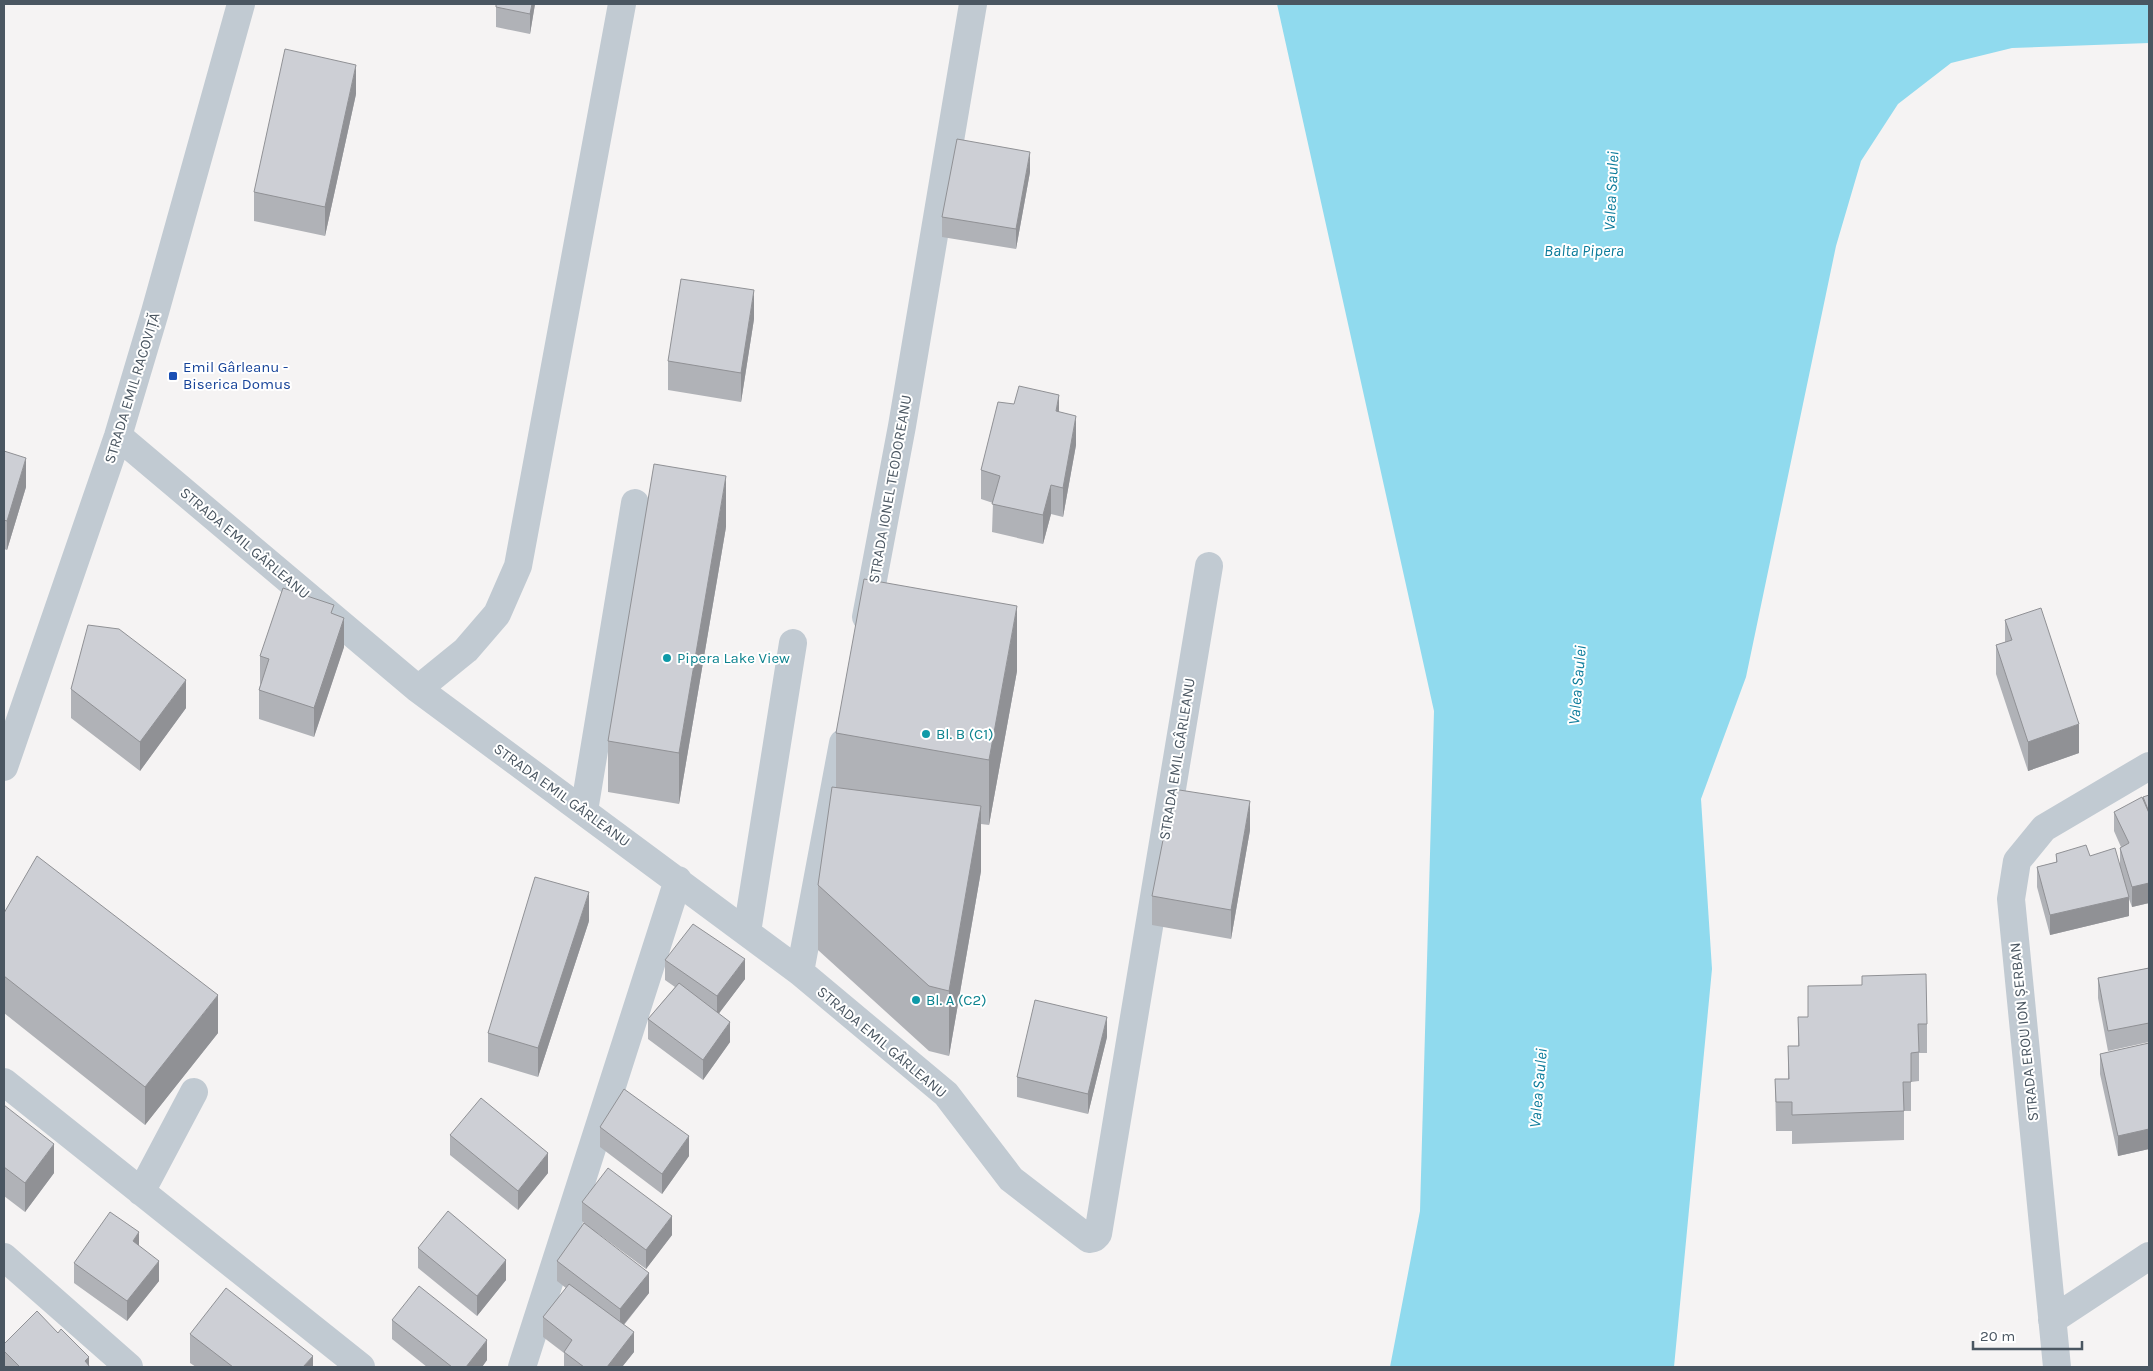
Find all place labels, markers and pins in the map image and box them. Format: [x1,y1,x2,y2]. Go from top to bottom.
place label: Emil Gârleanu - Biserica Domus [183,358,291,393]
marker: Emil Gârleanu - Biserica Domus [167,370,179,382]
place label: Pipera Lake View [677,649,790,667]
marker: Pipera Lake View [661,652,673,664]
place label: Bl. B (C1) [936,725,993,743]
marker: Bl. B (C1) [920,728,932,740]
place label: Bl. A (C2) [926,991,987,1009]
marker: Bl. A (C2) [910,994,922,1006]

